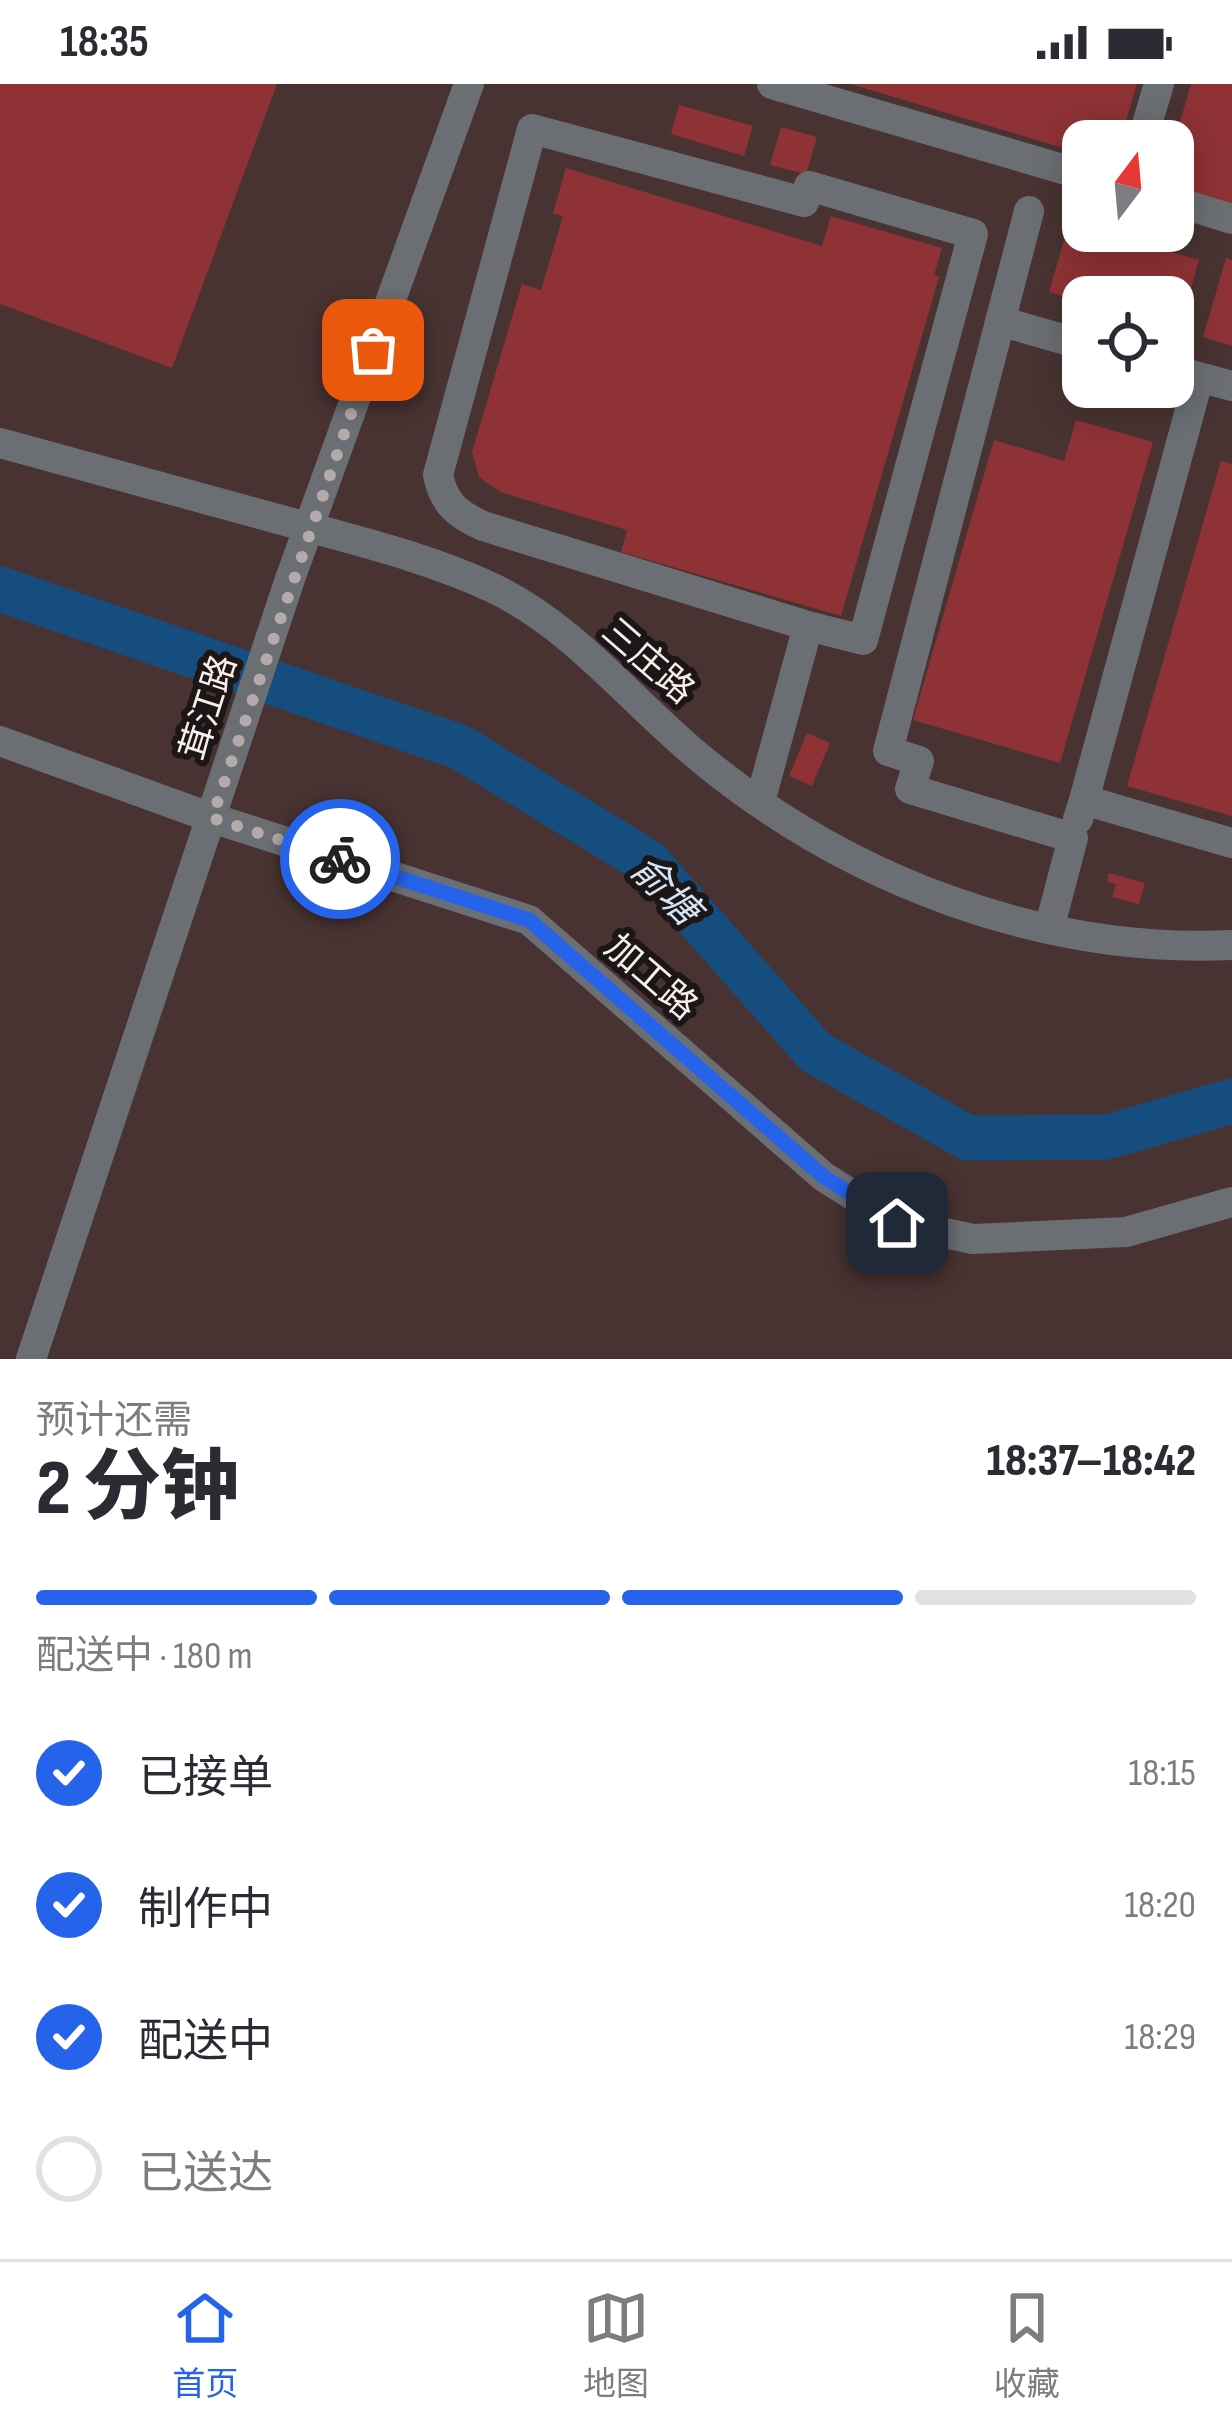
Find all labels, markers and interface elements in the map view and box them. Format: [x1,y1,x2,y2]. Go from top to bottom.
text: 18:35 [60,15,149,70]
north arrow [1062,120,1194,252]
map controls [1062,120,1194,408]
button: locate [1062,276,1194,408]
pin [322,299,424,401]
icon: bag [340,317,406,383]
street label: 三庄路 [592,610,702,714]
street label: 茸江路 [172,650,247,766]
courier [280,799,400,919]
icon: bike [307,826,373,892]
water label: 俞塘 [620,847,713,939]
street label: 加工路 [595,926,705,1030]
pin [846,1172,948,1274]
icon: home [864,1190,930,1256]
text: 预计还需 [36,1398,192,1445]
text: 18:37–18:42 [986,1434,1196,1489]
text: 2 分钟 [36,1443,239,1536]
text: 配送中 · 180 m [36,1633,253,1680]
icon: check [36,1740,102,1806]
text: 18:15 [1129,1750,1196,1797]
text: 已接单 [138,1751,273,1806]
icon: check [36,1872,102,1938]
text: 18:20 [1124,1882,1196,1929]
text: 制作中 [138,1883,273,1938]
icon: check [36,2004,102,2070]
text: 18:29 [1125,2014,1196,2061]
text: 配送中 [138,2015,273,2070]
text: 已送达 [138,2147,273,2202]
tab: 首页 [172,2285,238,2405]
tab: 地图 [583,2285,649,2405]
tab: 收藏 [994,2285,1060,2405]

